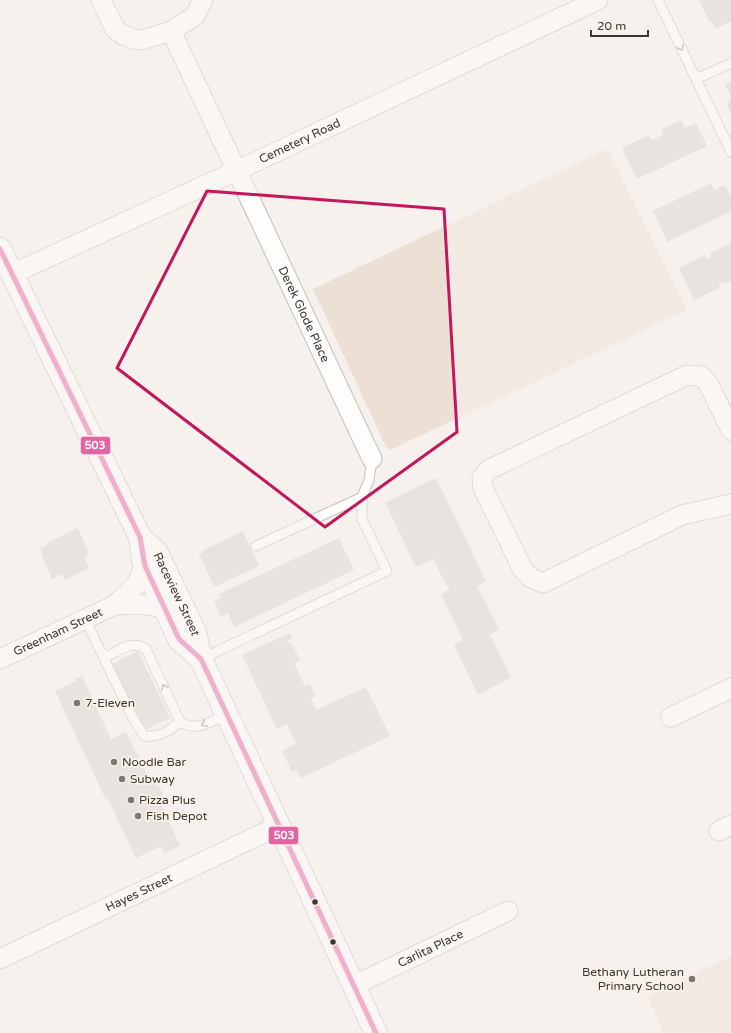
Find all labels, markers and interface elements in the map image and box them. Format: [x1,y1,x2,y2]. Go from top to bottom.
scale bar [591,12,648,38]
text: 20 m [597,19,626,33]
one-way arrow [676,43,684,51]
street label: Cemetery Road [257,116,343,166]
street label: Derek Glode Place [276,264,333,365]
line badge: 503 [80,436,111,455]
text: 503 [85,439,105,452]
street label: Raceview Street [151,550,203,638]
street label: Greenham Street [11,605,105,659]
one-way arrow [161,684,169,691]
place label: 7-Eleven [85,696,135,710]
marker: 7-Eleven [72,698,82,708]
one-way arrow [200,720,207,728]
place label: Noodle Bar [122,755,187,769]
marker: Noodle Bar [109,757,119,767]
place label: Subway [130,772,175,786]
marker: Subway [117,774,127,784]
place label: Pizza Plus [139,793,196,807]
marker: Pizza Plus [126,795,136,805]
place label: Fish Depot [146,809,208,823]
marker: Fish Depot [133,811,143,821]
line badge: 503 [268,826,299,845]
text: 503 [274,829,294,842]
street label: Hayes Street [103,870,175,914]
unlabelled marker [310,897,320,907]
street label: Carlita Place [395,927,466,970]
unlabelled marker [328,937,338,947]
place label: Bethany Lutheran Primary School [582,965,684,993]
marker: Bethany Lutheran Primary School [687,974,697,984]

